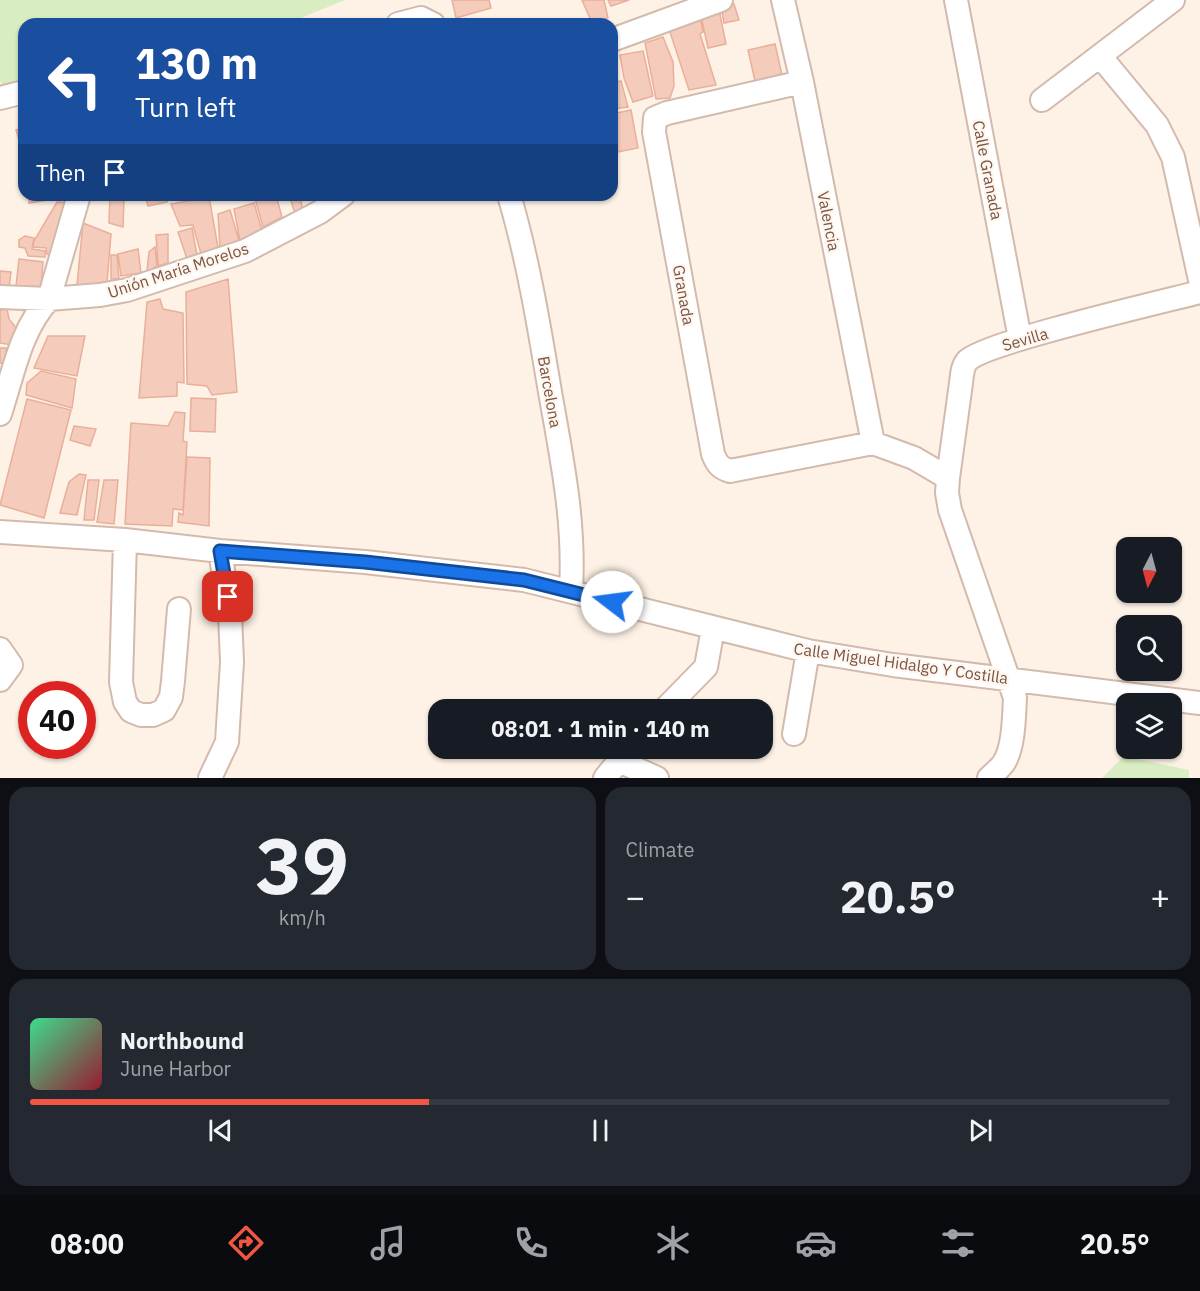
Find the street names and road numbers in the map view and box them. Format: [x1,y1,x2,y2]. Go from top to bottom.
street label: Calle Granada [969,119,1008,222]
street label: Valencia [813,189,845,253]
street label: Unión María Morelos [105,238,251,302]
street label: Granada [669,263,699,327]
street label: Sevilla [1000,323,1051,355]
street label: Barcelona [534,355,566,430]
street label: Calle Miguel Hidalgo Y Costilla [793,638,1010,688]

